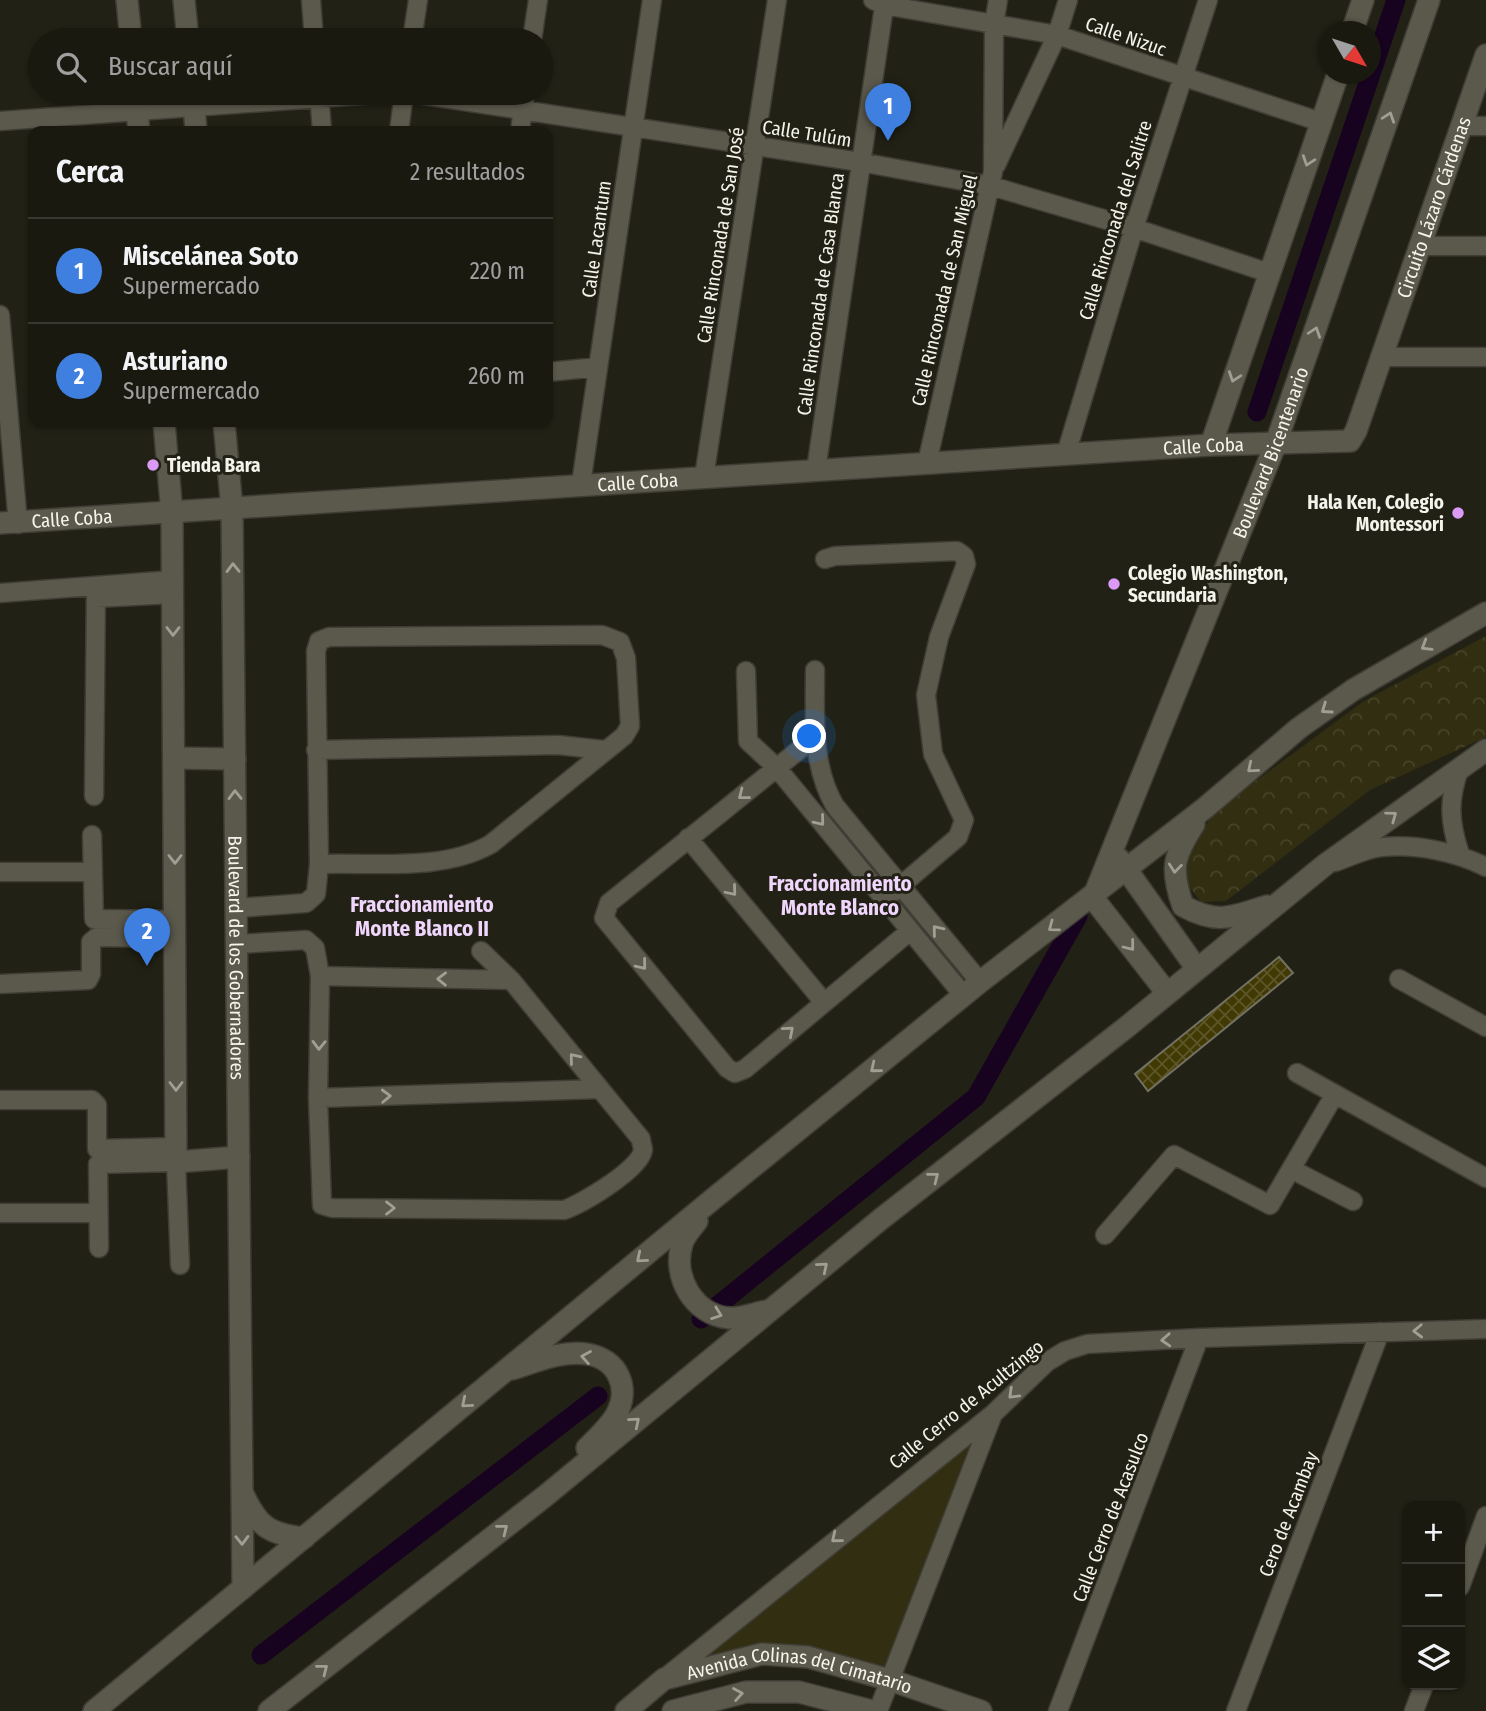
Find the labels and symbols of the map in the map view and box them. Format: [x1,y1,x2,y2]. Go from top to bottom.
street label: Calle Nizuc [1082,12,1169,61]
north arrow [1318,21,1381,84]
pin: 1 [865,83,911,141]
one-way arrow [1381,112,1395,124]
street label: Circuito Lázaro Cárdenas [1392,114,1476,301]
street label: Calle Tulúm [761,115,853,152]
street label: Calle Rinconada del Salitre [1074,117,1157,323]
street label: Calle Rinconada de San José [692,125,749,345]
one-way arrow [1302,155,1316,167]
street label: Calle Rinconada de Casa Blanca [792,171,849,417]
street label: Calle Rinconada de San Miguel [907,172,982,408]
street label: Calle Lacantum [577,179,616,299]
one-way arrow [1307,327,1321,339]
street label: Boulevard Bicentenario [1228,364,1313,542]
one-way arrow [1228,370,1242,382]
street label: Calle Coba [1162,433,1244,460]
place label: Tienda Bara [167,454,260,477]
marker: Tienda Bara [145,457,161,473]
street label: Calle Coba [597,468,679,497]
place label: Hala Ken, Colegio Montessori [1307,491,1444,536]
street label: Calle Coba [31,505,113,533]
marker: Hala Ken, Colegio Montessori [1450,505,1466,521]
one-way arrow [225,562,240,573]
place label: Colegio Washington, Secundaria [1128,562,1288,607]
marker: Colegio Washington, Secundaria [1106,576,1122,592]
one-way arrow [165,626,181,637]
one-way arrow [1421,638,1434,651]
one-way arrow [1321,701,1334,713]
your location [792,719,826,753]
one-way arrow [1247,760,1260,772]
one-way arrow [738,787,750,800]
one-way arrow [227,789,243,800]
one-way arrow [1384,812,1397,825]
one-way arrow [812,813,825,825]
street label: Boulevard de los Gobernadores [223,835,249,1080]
one-way arrow [167,853,182,864]
one-way arrow [1168,863,1183,874]
district label: Fraccionamiento Monte Blanco [768,871,912,921]
one-way arrow [723,883,736,895]
district label: Fraccionamiento Monte Blanco II [350,892,494,942]
pin: 2 [124,908,170,966]
one-way arrow [1049,919,1061,932]
one-way arrow [932,925,945,937]
one-way arrow [1121,938,1134,950]
one-way arrow [634,957,646,970]
one-way arrow [437,971,447,987]
one-way arrow [780,1027,793,1039]
one-way arrow [311,1039,326,1050]
one-way arrow [569,1054,582,1066]
one-way arrow [870,1060,883,1072]
one-way arrow [168,1081,184,1092]
one-way arrow [381,1088,392,1103]
one-way arrow [927,1173,939,1186]
one-way arrow [384,1201,395,1216]
one-way arrow [637,1250,650,1262]
one-way arrow [814,1263,827,1275]
one-way arrow [710,1305,722,1319]
one-way arrow [1412,1323,1423,1339]
one-way arrow [1160,1332,1171,1347]
street label: Calle Cerro de Acultzingo [884,1335,1048,1474]
one-way arrow [581,1350,592,1365]
one-way arrow [1008,1386,1021,1399]
one-way arrow [461,1395,474,1407]
one-way arrow [626,1418,639,1430]
street label: Calle Cerro de Acasulco [1067,1429,1153,1605]
street label: Cero de Acambay [1254,1448,1323,1580]
one-way arrow [495,1525,507,1538]
one-way arrow [832,1529,844,1542]
one-way arrow [234,1535,250,1546]
street label: Avenida Colinas del Cimatario [684,1643,915,1699]
one-way arrow [315,1664,328,1677]
one-way arrow [732,1687,744,1702]

